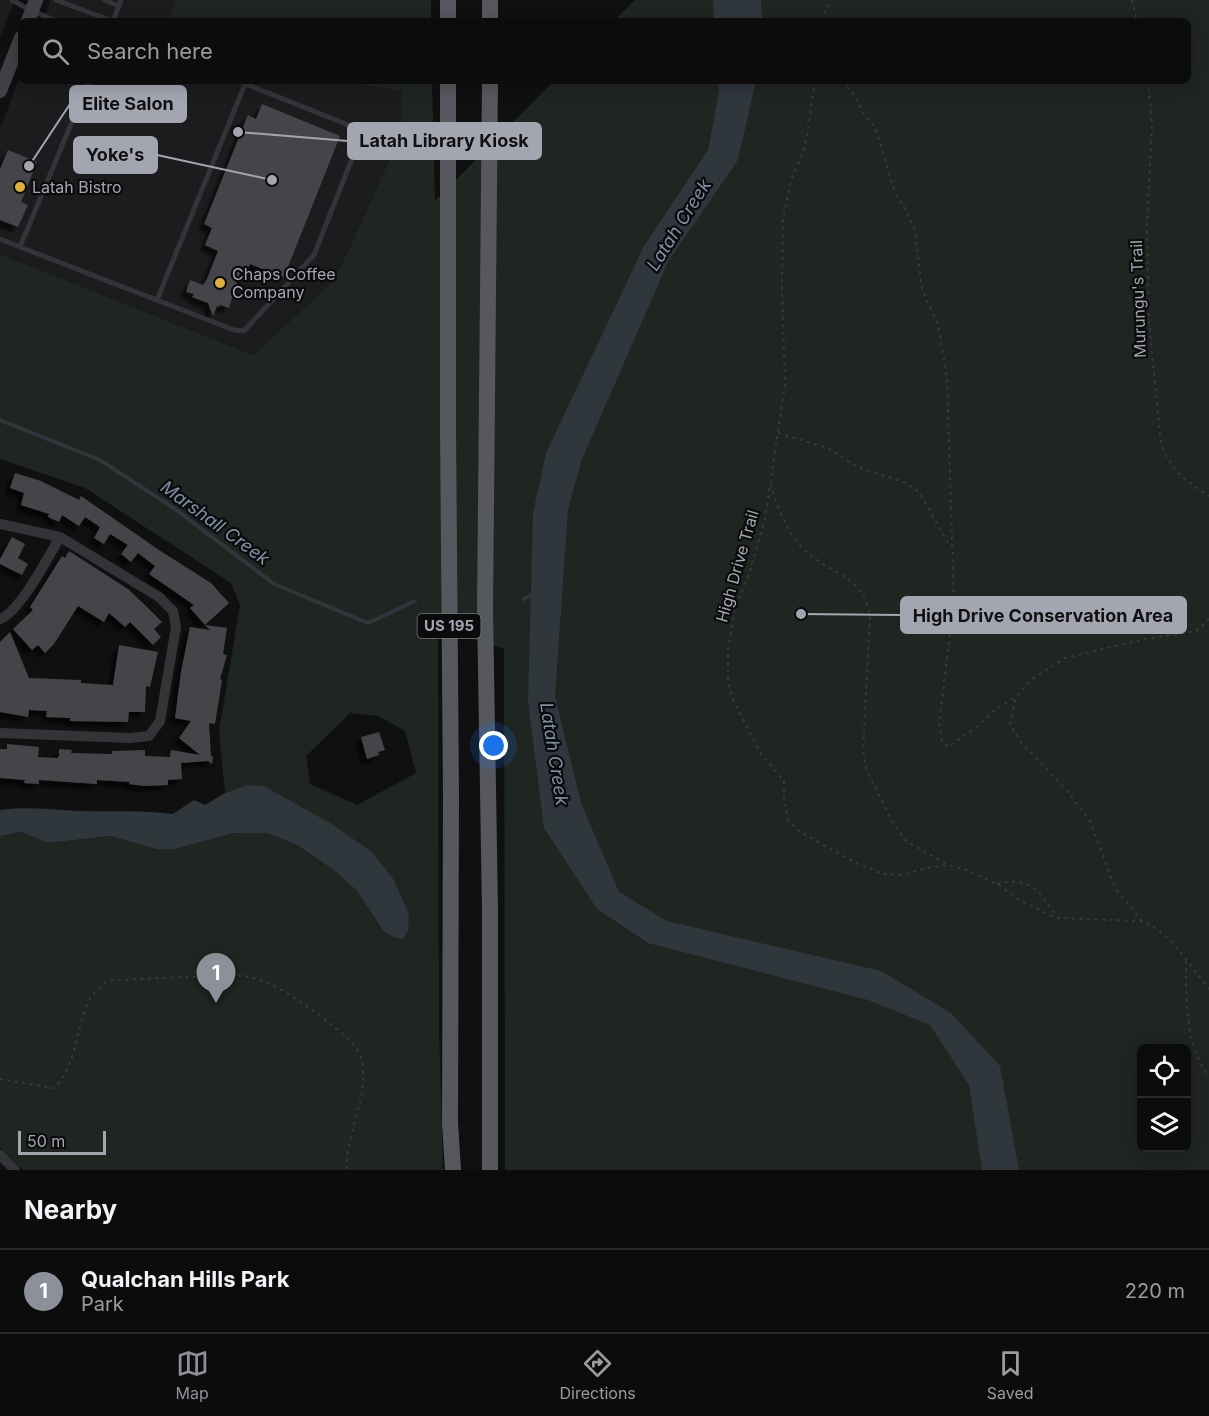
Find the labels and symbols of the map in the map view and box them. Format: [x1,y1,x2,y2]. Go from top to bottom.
callout: Elite Salon [70,86,186,122]
text: Elite Salon [82,93,174,114]
callout: Latah Library Kiosk [348,123,541,159]
text: Latah Library Kiosk [359,130,529,151]
callout: Yoke's [74,137,157,173]
text: Yoke's [86,144,144,165]
water label: Latah Creek [642,174,716,274]
place label: Latah Bistro [32,177,122,197]
marker: Latah Bistro [13,180,27,194]
street label: Murungu's Trail [1126,240,1150,358]
place label: Chaps Coffee Company [232,264,336,302]
marker: Chaps Coffee Company [213,276,227,290]
water label: Marshall Creek [157,476,275,570]
street label: High Drive Trail [711,508,763,624]
callout: High Drive Conservation Area [901,597,1186,633]
text: High Drive Conservation Area [913,605,1173,626]
road number: US 195 [418,614,480,638]
water label: Latah Creek [536,701,573,808]
your location [479,731,508,760]
pin: 1 [196,954,236,1003]
scale bar [18,1128,106,1156]

